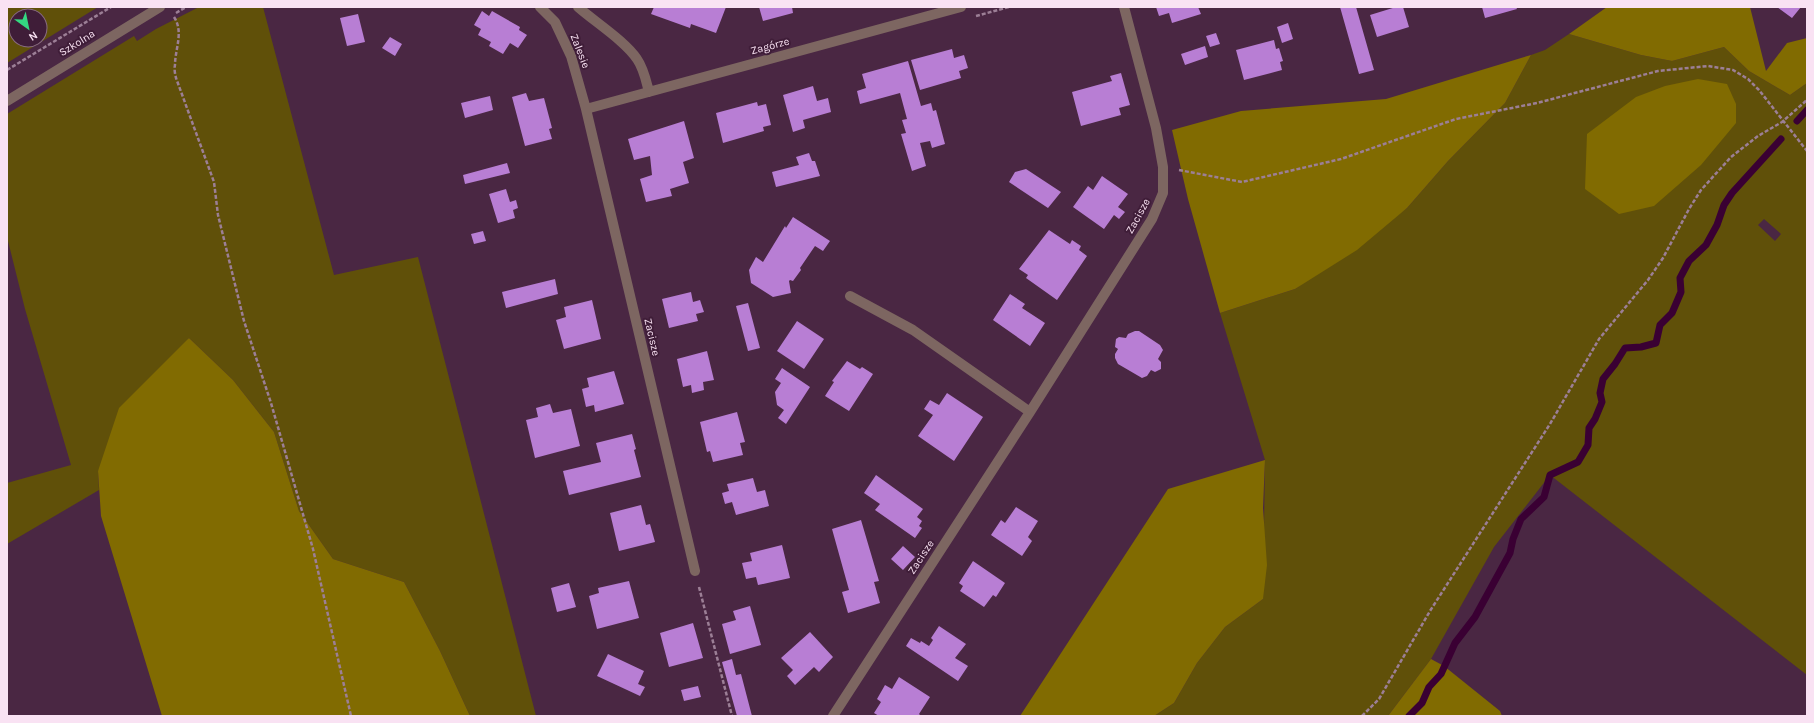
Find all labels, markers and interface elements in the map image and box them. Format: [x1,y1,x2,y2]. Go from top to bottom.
north arrow [8,8,48,48]
street label: Szkolna [57,27,97,59]
text: N [26,28,40,44]
street label: Zalesie [567,32,593,70]
street label: Zagórze [749,35,791,57]
street label: Zacisze [1123,196,1153,236]
street label: Zacisze [641,317,663,357]
street label: Zacisze [905,537,937,577]

